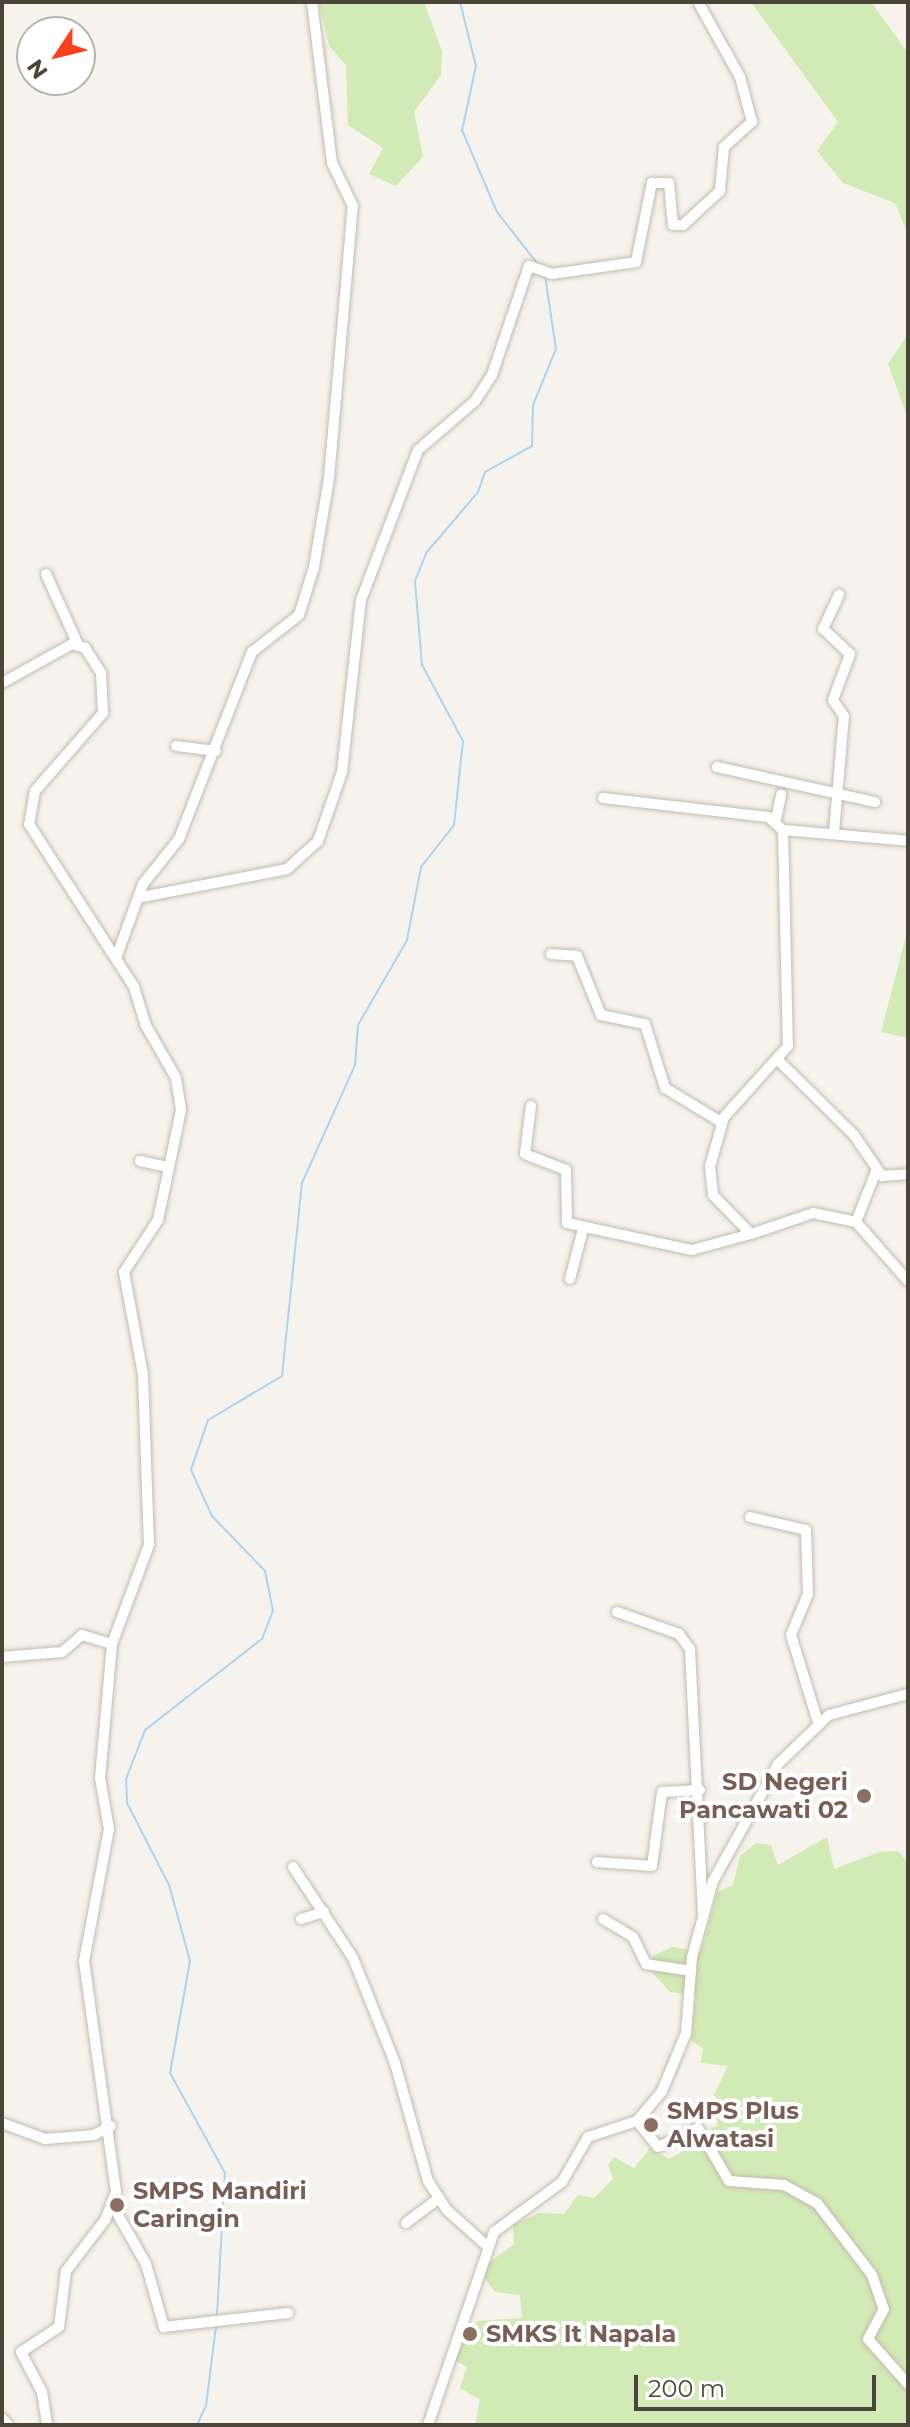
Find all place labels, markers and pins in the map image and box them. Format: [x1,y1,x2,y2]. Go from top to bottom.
place label: SD Negeri Pancawati 02 [679,1768,848,1824]
marker: SD Negeri Pancawati 02 [855,1787,873,1805]
place label: SMPS Plus Alwatasi [667,2097,799,2153]
marker: SMPS Plus Alwatasi [642,2116,660,2134]
place label: SMPS Mandiri Caringin [133,2177,307,2233]
marker: SMPS Mandiri Caringin [108,2196,126,2214]
place label: SMKS It Napala [486,2320,676,2348]
marker: SMKS It Napala [461,2325,479,2343]

